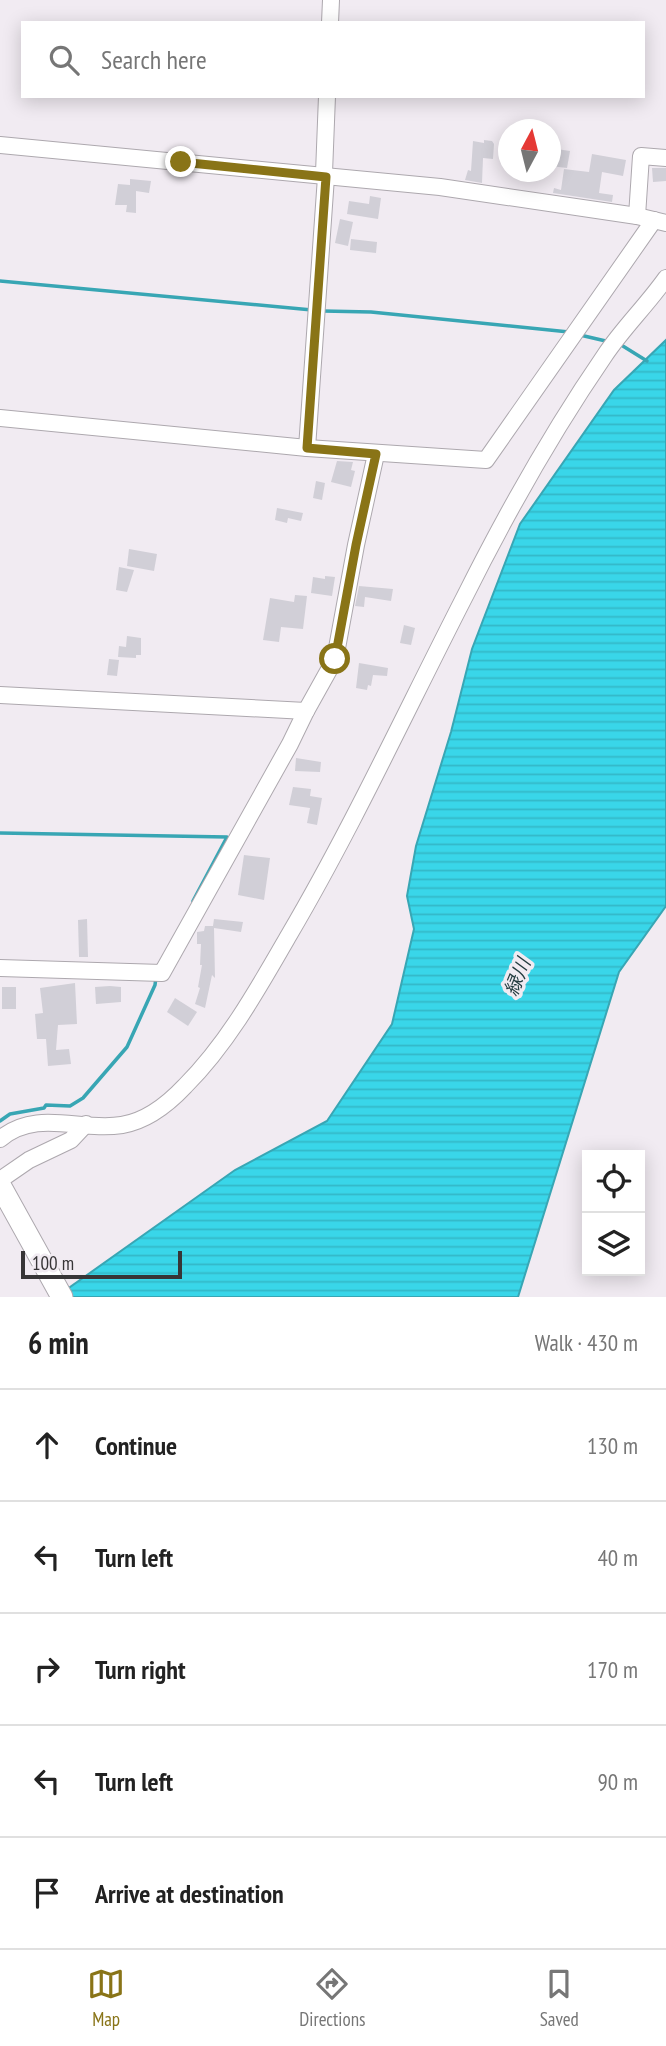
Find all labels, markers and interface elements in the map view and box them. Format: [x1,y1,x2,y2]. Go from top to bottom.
search box [21,21,645,98]
icon: search [45,41,83,79]
text: Search here [101,43,207,76]
north arrow [498,119,561,182]
route end [165,146,196,177]
route start [319,643,350,674]
water label: 緑川 [499,953,536,999]
map controls [582,1150,645,1276]
button: locate [582,1150,645,1213]
button: layers [582,1213,645,1276]
scale bar [21,1248,182,1280]
text: 100 m [32,1251,74,1275]
text: 6 min [28,1323,89,1362]
text: Walk · 430 m [535,1328,638,1357]
icon: ahead [28,1426,66,1464]
text: Continue [95,1429,177,1462]
text: 130 m [587,1431,638,1460]
icon: left [28,1538,66,1576]
text: Turn left [95,1541,173,1574]
text: 40 m [597,1543,638,1572]
icon: right [28,1650,66,1688]
text: Turn right [95,1653,186,1686]
text: 170 m [587,1655,638,1684]
icon: left [28,1762,66,1800]
text: Turn left [95,1765,173,1798]
text: 90 m [597,1767,638,1796]
icon: arrive [28,1874,66,1912]
text: Arrive at destination [95,1877,284,1910]
tab: Map [87,1965,125,2031]
tab: Directions [299,1965,365,2031]
tab: Saved [540,1965,579,2031]

